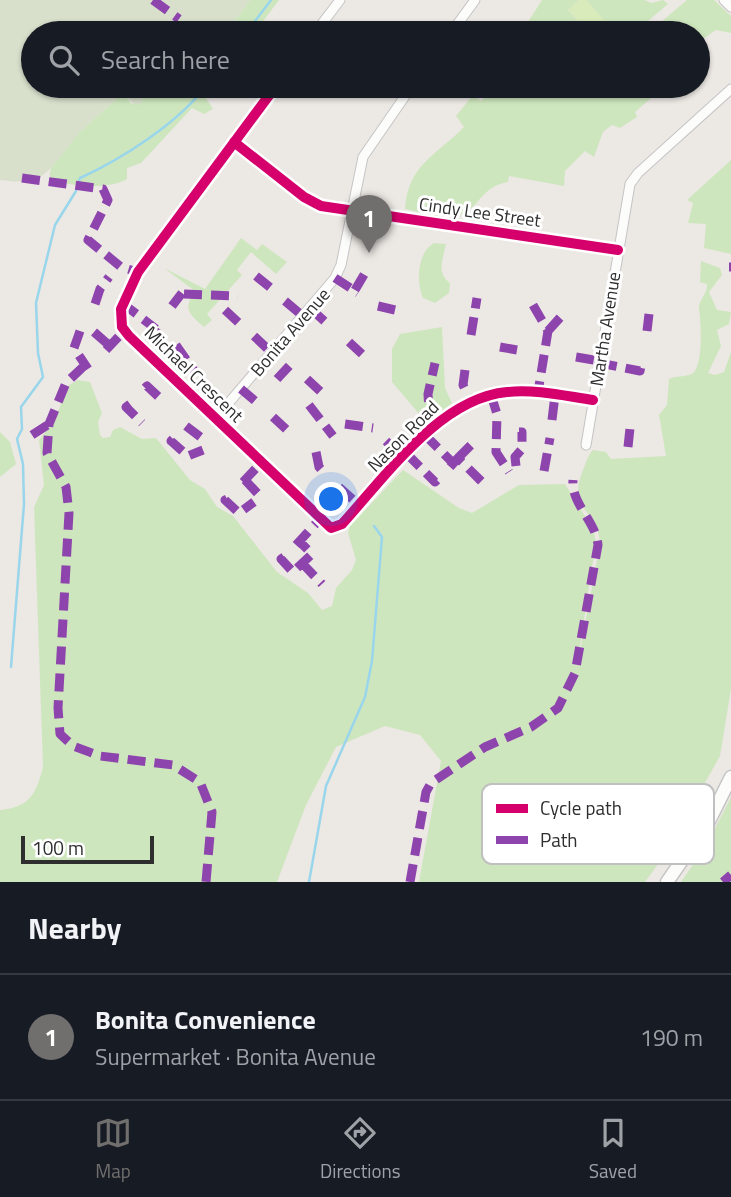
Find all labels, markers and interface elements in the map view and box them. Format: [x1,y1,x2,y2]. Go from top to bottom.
search box [21,21,710,98]
text: Search here [101,40,230,79]
icon: search [45,41,83,79]
street label: Cindy Lee Street [417,190,543,234]
pin: 1 [346,195,392,253]
street label: Martha Avenue [583,270,627,388]
street label: Bonita Avenue [244,282,336,382]
street label: Michael Crescent [138,320,250,429]
street label: Nason Road [361,394,445,478]
your location [314,482,348,516]
legend [482,784,714,864]
text: Cycle path [540,793,622,822]
text: Path [540,825,578,854]
scale bar [21,833,154,865]
text: 100 m [32,833,84,862]
text: Nearby [28,905,121,951]
text: Bonita Convenience [95,1000,316,1039]
text: 1 [45,1020,57,1055]
text: 190 m [640,1020,703,1055]
text: Supermarket · Bonita Avenue [95,1039,376,1074]
tab: Map [94,1114,132,1185]
tab: Directions [320,1114,401,1185]
tab: Saved [589,1114,637,1185]

